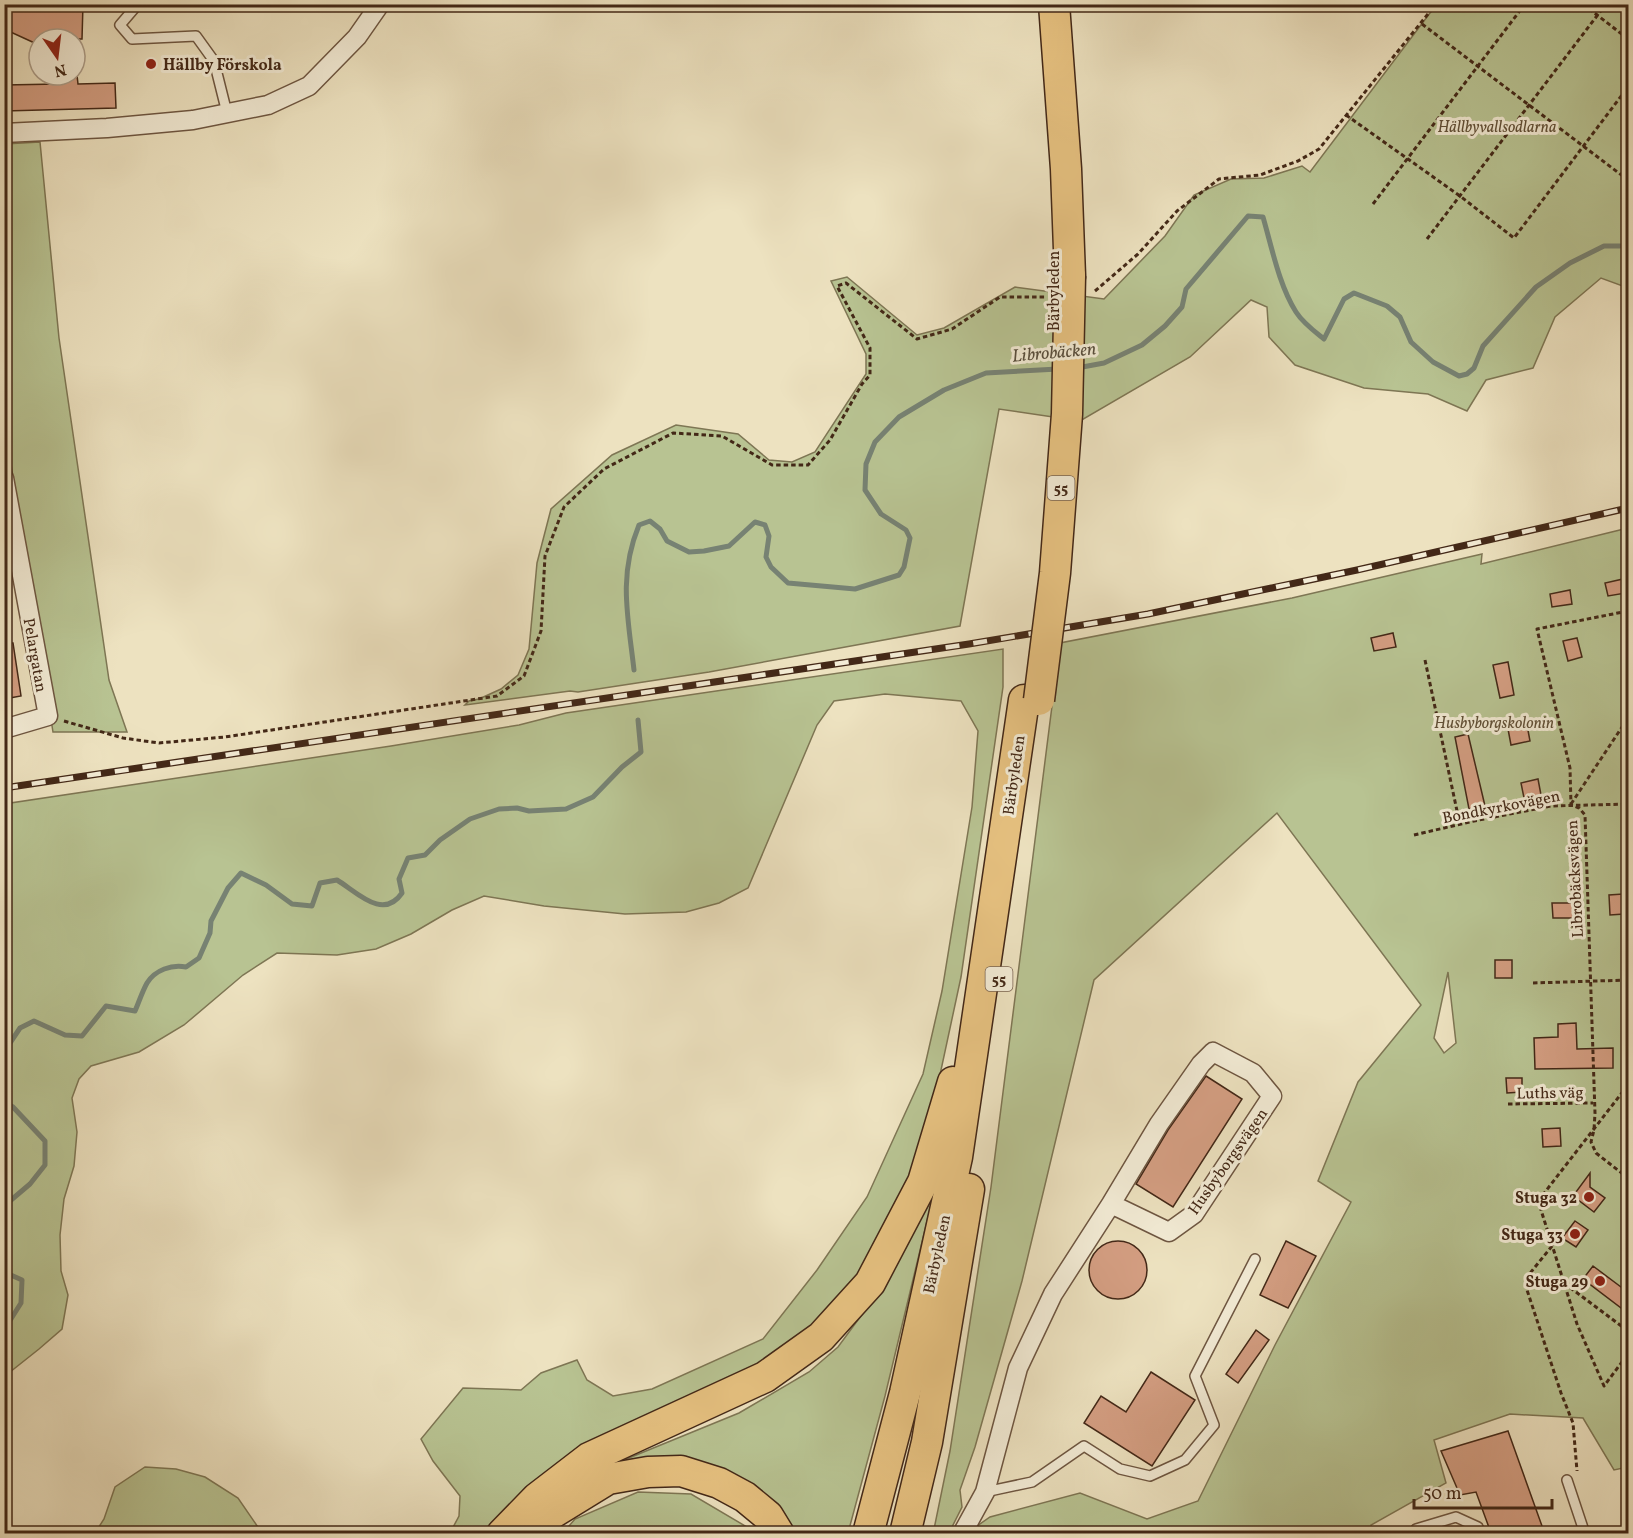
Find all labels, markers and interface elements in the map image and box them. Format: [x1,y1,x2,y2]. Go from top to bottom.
north arrow [27,27,87,87]
place label: Hällby Förskola [163,55,282,77]
marker: Hällby Förskola [144,57,158,71]
text: N [51,58,68,82]
park label: Hällbyvallsodlarna [1438,117,1557,139]
street label: Bärbyleden [1044,251,1066,331]
water label: Librobäcken [1011,337,1097,370]
road number: 55 [1048,476,1074,500]
street label: Pelargatan [17,616,51,694]
park label: Husbyborgskolonin [1434,713,1554,735]
street label: Bärbyleden [998,734,1031,817]
street label: Bondkyrkovägen [1441,786,1562,830]
street label: Librobäcksvägen [1562,819,1590,938]
road number: 55 [986,967,1012,991]
street label: Luths väg [1516,1082,1584,1106]
street label: Husbyborgsvägen [1184,1104,1274,1220]
place label: Stuga 32 [1515,1188,1577,1210]
marker: Stuga 32 [1582,1190,1596,1204]
street label: Bärbyleden [919,1213,957,1296]
place label: Stuga 33 [1501,1225,1563,1247]
marker: Stuga 33 [1568,1227,1582,1241]
place label: Stuga 29 [1526,1272,1588,1294]
marker: Stuga 29 [1593,1274,1607,1288]
scale bar [1414,1472,1552,1510]
text: 50 m [1423,1482,1462,1507]

